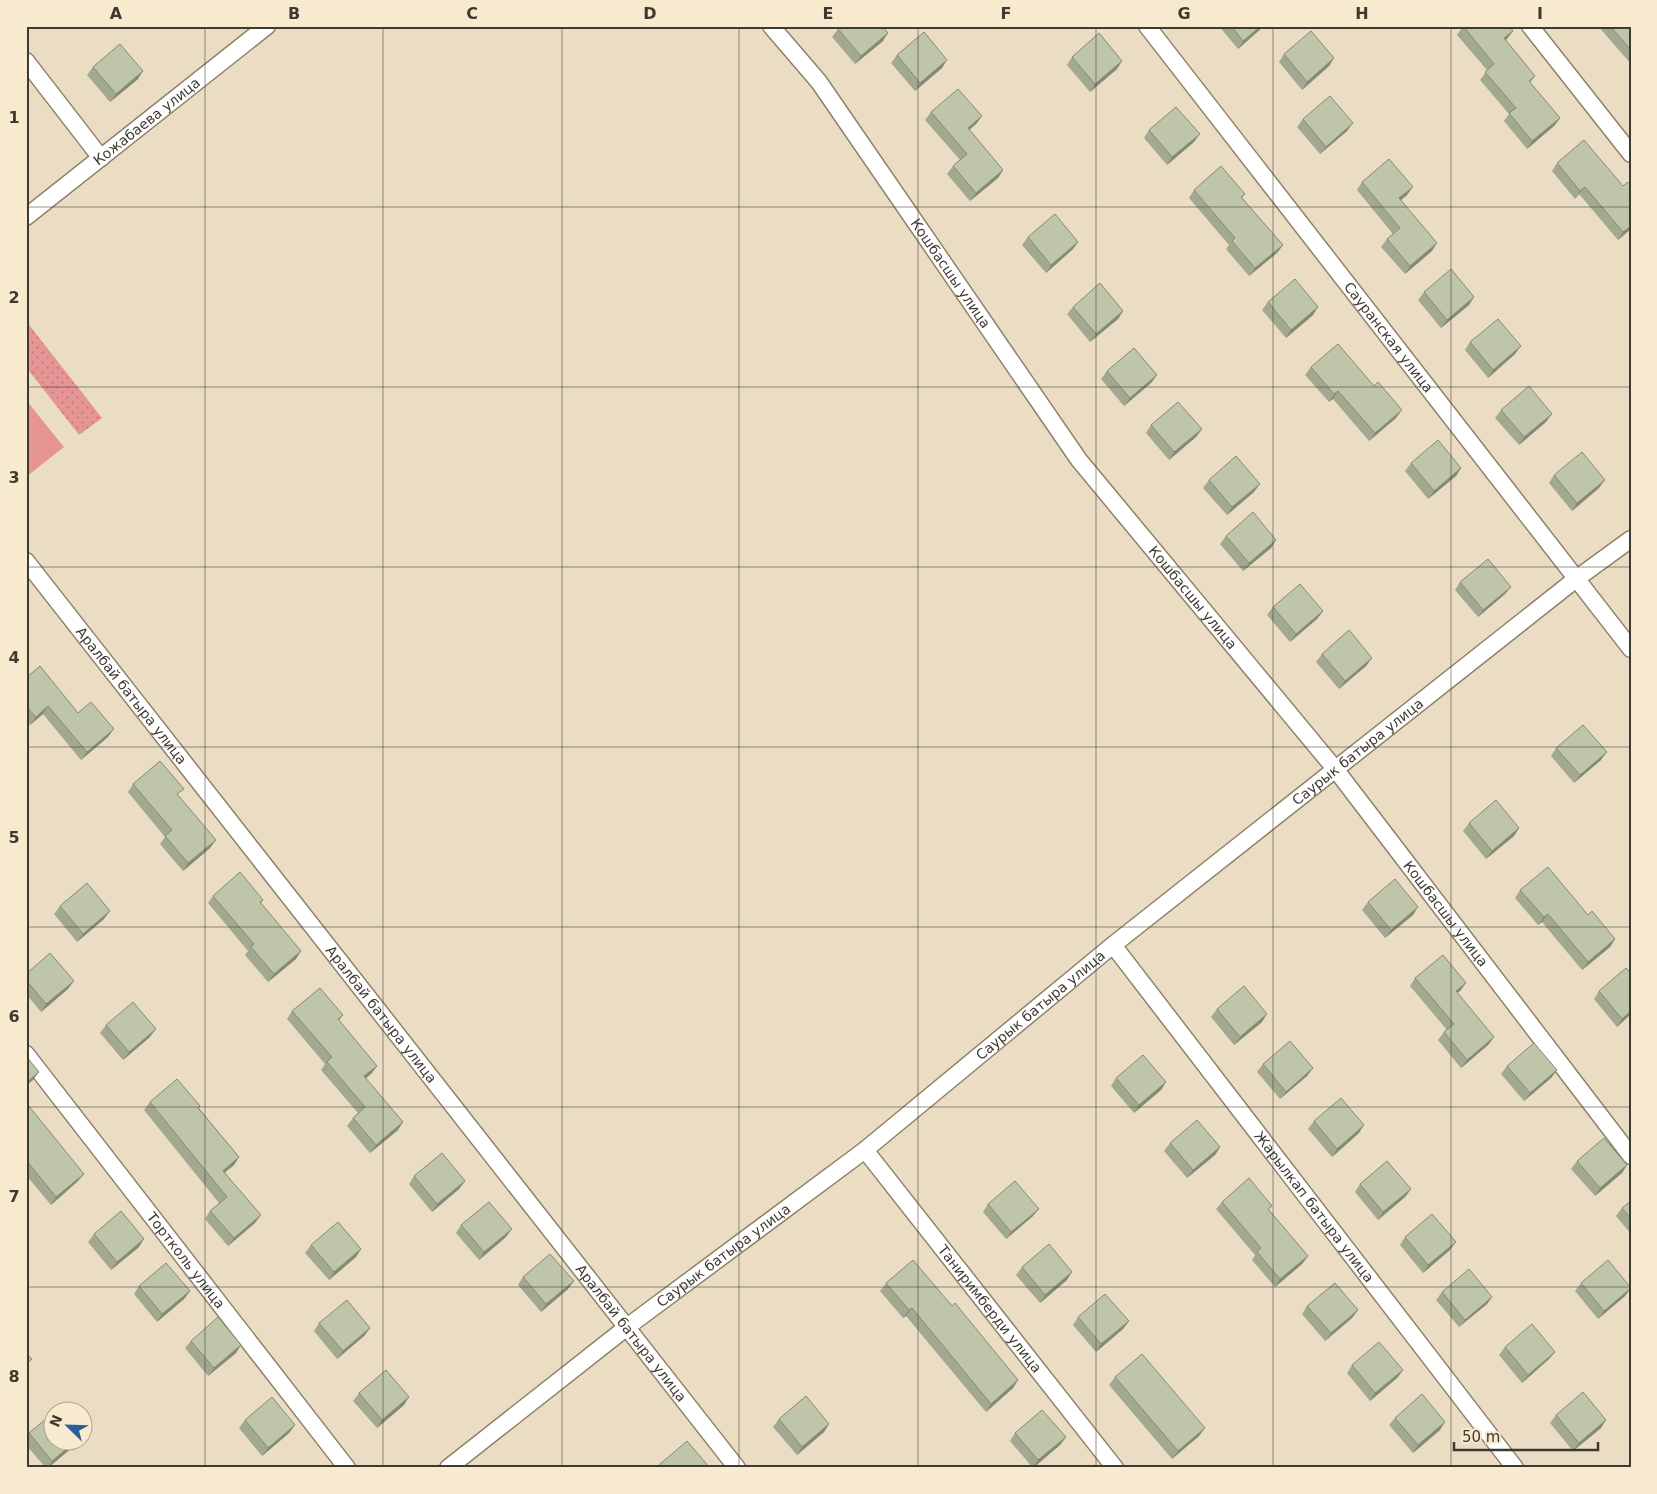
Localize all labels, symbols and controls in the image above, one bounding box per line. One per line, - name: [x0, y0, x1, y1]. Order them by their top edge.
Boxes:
- text: A: [110, 4, 123, 23]
- text: B: [288, 4, 300, 23]
- text: C: [466, 4, 478, 23]
- text: D: [643, 4, 657, 23]
- text: E: [823, 4, 833, 23]
- text: F: [1001, 4, 1011, 23]
- text: G: [1177, 4, 1191, 23]
- text: H: [1355, 4, 1369, 23]
- text: I: [1537, 4, 1543, 23]
- street label: Кожабаева улица: [90, 74, 203, 168]
- text: 1: [8, 108, 20, 127]
- street label: Кошбасшы улица: [907, 216, 994, 331]
- street label: Сауранская улица: [1341, 279, 1437, 396]
- text: 2: [8, 288, 20, 307]
- text: 3: [8, 468, 20, 487]
- street label: Кошбасшы улица: [1146, 543, 1240, 652]
- street label: Аралбай батыра улица: [73, 624, 190, 767]
- text: 4: [8, 648, 20, 667]
- street label: Саурык батыра улица: [1289, 695, 1426, 808]
- text: 5: [8, 828, 20, 847]
- street label: Кошбасшы улица: [1400, 857, 1491, 970]
- street label: Аралбай батыра улица: [323, 943, 440, 1086]
- street label: Саурык батыра улица: [973, 947, 1108, 1063]
- text: 6: [8, 1007, 20, 1026]
- street label: Жарылкап батыра улица: [1251, 1128, 1377, 1285]
- text: 7: [8, 1187, 20, 1206]
- street label: Саурык батыра улица: [653, 1200, 793, 1310]
- street label: Тортколь улица: [143, 1208, 228, 1312]
- street label: Таниримберди улица: [934, 1241, 1045, 1376]
- street label: Аралбай батыра улица: [573, 1261, 690, 1405]
- text: 8: [8, 1367, 20, 1386]
- north arrow: [42, 1402, 92, 1452]
- text: N: [46, 1412, 66, 1429]
- scale bar: [1454, 1419, 1598, 1451]
- text: 50 m: [1462, 1428, 1500, 1446]

